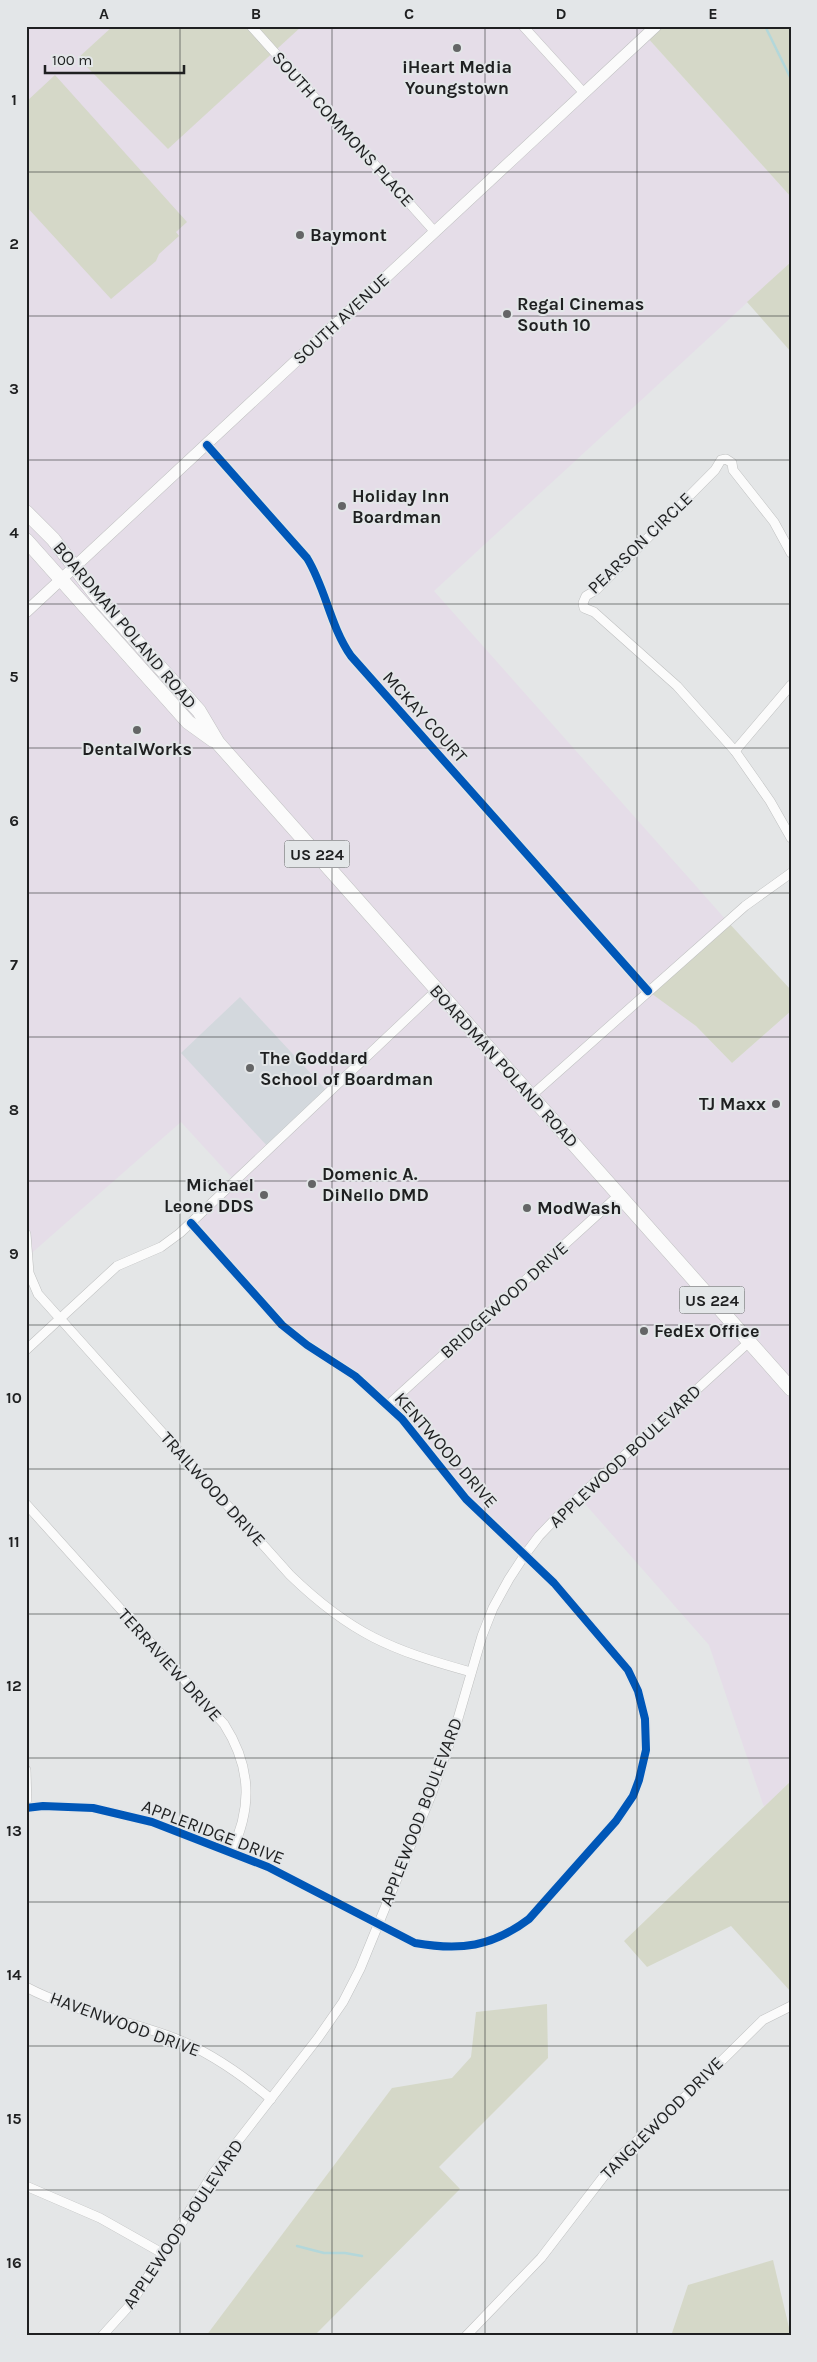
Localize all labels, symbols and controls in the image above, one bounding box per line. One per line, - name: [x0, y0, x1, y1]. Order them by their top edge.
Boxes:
- text: A: [99, 4, 109, 23]
- text: B: [251, 4, 261, 23]
- text: C: [404, 4, 414, 23]
- text: D: [556, 4, 567, 23]
- text: E: [708, 4, 718, 23]
- scale bar: [45, 42, 184, 74]
- marker: iHeart Media Youngstown: [451, 42, 463, 54]
- street label: SOUTH COMMONS PLACE: [267, 47, 419, 211]
- text: 100 m: [52, 51, 92, 69]
- place label: iHeart Media Youngstown: [402, 56, 512, 99]
- text: 1: [11, 90, 17, 109]
- place label: Baymont: [310, 224, 387, 246]
- marker: Baymont: [294, 229, 306, 241]
- text: 2: [9, 234, 19, 253]
- street label: SOUTH AVENUE: [288, 269, 394, 369]
- place label: Regal Cinemas South 10: [517, 293, 644, 336]
- marker: Regal Cinemas South 10: [501, 308, 513, 320]
- text: 3: [9, 379, 19, 398]
- place label: Holiday Inn Boardman: [352, 485, 449, 528]
- street label: PEARSON CIRCLE: [583, 487, 697, 599]
- marker: Holiday Inn Boardman: [336, 500, 348, 512]
- text: 4: [9, 523, 19, 542]
- street label: BOARDMAN POLAND ROAD: [48, 537, 202, 713]
- text: 5: [9, 667, 19, 686]
- street label: MCKAY COURT: [378, 667, 472, 767]
- marker: DentalWorks: [131, 724, 143, 736]
- place label: DentalWorks: [82, 738, 192, 760]
- text: 6: [9, 811, 19, 830]
- road number: US 224: [284, 841, 350, 868]
- text: 7: [10, 955, 18, 974]
- street label: BOARDMAN POLAND ROAD: [425, 980, 583, 1152]
- place label: The Goddard School of Boardman: [260, 1047, 433, 1090]
- marker: The Goddard School of Boardman: [244, 1062, 256, 1074]
- place label: TJ Maxx: [699, 1093, 766, 1115]
- marker: TJ Maxx: [770, 1098, 782, 1110]
- text: 8: [9, 1100, 19, 1119]
- place label: Domenic A. DiNello DMD: [322, 1163, 429, 1206]
- place label: Michael Leone DDS: [164, 1174, 254, 1217]
- marker: Domenic A. DiNello DMD: [306, 1178, 318, 1190]
- marker: Michael Leone DDS: [258, 1189, 270, 1201]
- place label: ModWash: [537, 1197, 622, 1219]
- marker: ModWash: [521, 1202, 533, 1214]
- street label: BRIDGEWOOD DRIVE: [436, 1237, 572, 1363]
- text: 9: [9, 1244, 19, 1263]
- road number: US 224: [680, 1286, 744, 1314]
- place label: FedEx Office: [654, 1320, 759, 1342]
- marker: FedEx Office: [638, 1325, 650, 1337]
- street label: APPLEWOOD BOULEVARD: [544, 1380, 706, 1532]
- text: 10: [6, 1388, 22, 1407]
- street label: KENTWOOD DRIVE: [390, 1388, 502, 1512]
- street label: TRAILWOOD DRIVE: [156, 1427, 270, 1551]
- text: 11: [8, 1532, 20, 1551]
- street label: TERRAVIEW DRIVE: [113, 1604, 227, 1726]
- text: 12: [6, 1676, 22, 1695]
- street label: APPLEWOOD BOULEVARD: [375, 1715, 467, 1909]
- street label: APPLERIDGE DRIVE: [139, 1795, 287, 1869]
- text: 13: [6, 1821, 22, 1840]
- text: 14: [6, 1965, 22, 1984]
- street label: HAVENWOOD DRIVE: [47, 1987, 203, 2061]
- street label: TANGLEWOOD DRIVE: [596, 2052, 728, 2184]
- text: 15: [6, 2109, 22, 2128]
- street label: APPLEWOOD BOULEVARD: [118, 2135, 248, 2313]
- text: 16: [6, 2253, 22, 2272]

